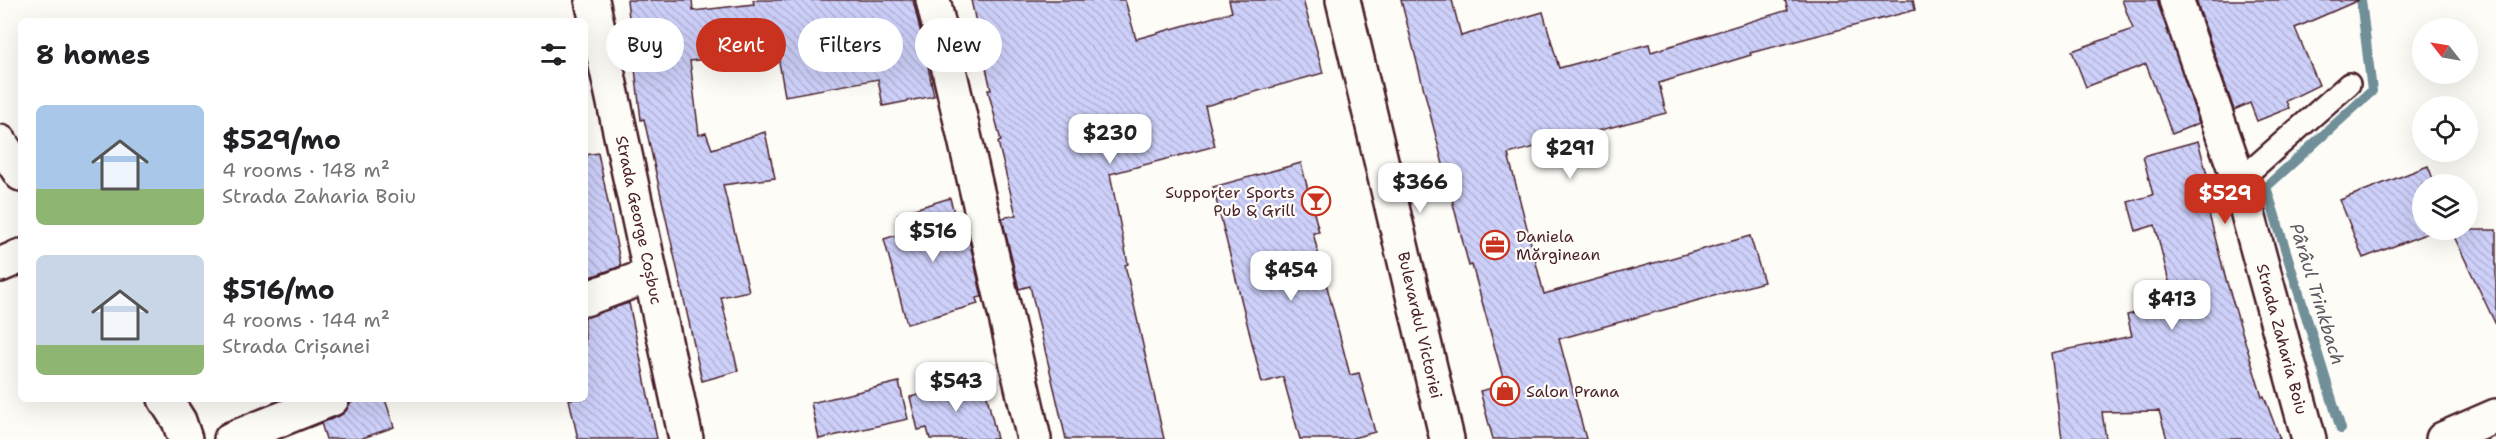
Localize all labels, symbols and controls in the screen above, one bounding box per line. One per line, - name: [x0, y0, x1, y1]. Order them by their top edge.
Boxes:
- chip: Buy: [606, 18, 684, 72]
- chip: Rent: [696, 18, 786, 72]
- chip: Filters: [798, 18, 903, 72]
- chip: New: [915, 18, 1002, 72]
- north arrow: [2412, 18, 2478, 84]
- map controls: [2412, 18, 2478, 240]
- text: 8 homes: [36, 37, 150, 72]
- icon: filters: [537, 38, 570, 71]
- button: locate: [2412, 96, 2478, 162]
- pin: $230: [1074, 114, 1146, 165]
- text: $230: [1083, 120, 1137, 146]
- text: $529/mo: [222, 122, 341, 157]
- icon: home: [84, 129, 156, 201]
- pin: $291: [1534, 129, 1606, 180]
- street label: Strada George Coșbuc: [610, 134, 667, 307]
- text: $291: [1545, 135, 1595, 161]
- text: 4 rooms · 148 m²: [222, 157, 390, 183]
- pin: $366: [1384, 163, 1456, 214]
- text: $366: [1392, 169, 1448, 195]
- pin: $529: [2189, 174, 2261, 225]
- button: layers: [2412, 174, 2478, 240]
- text: $529: [2199, 180, 2251, 206]
- place label: Supporter Sports Pub & Grill: [1165, 182, 1295, 221]
- text: Strada Zaharia Boiu: [222, 183, 416, 209]
- bar icon: Supporter Sports Pub & Grill: [1300, 185, 1332, 217]
- pin: $516: [897, 212, 969, 263]
- text: $516: [909, 218, 957, 244]
- water label: Pârâul Trinkbach: [2284, 220, 2350, 368]
- place label: Daniela Mărginean: [1516, 226, 1600, 265]
- office icon: Daniela Mărginean: [1479, 229, 1511, 261]
- street label: Bulevardul Victoriei: [1393, 250, 1447, 400]
- pin: $454: [1255, 251, 1327, 302]
- text: $454: [1264, 257, 1318, 283]
- street label: Strada Zaharia Boiu: [2252, 261, 2312, 417]
- text: $516/mo: [222, 272, 335, 307]
- icon: home: [84, 279, 156, 351]
- pin: $413: [2136, 280, 2208, 331]
- text: $413: [2147, 286, 2197, 312]
- text: 4 rooms · 144 m²: [222, 307, 390, 333]
- text: Strada Crișanei: [222, 333, 370, 359]
- pin: $543: [920, 362, 992, 413]
- text: $543: [929, 368, 983, 394]
- shop icon: Salon Prana: [1489, 375, 1521, 407]
- place label: Salon Prana: [1526, 381, 1619, 402]

